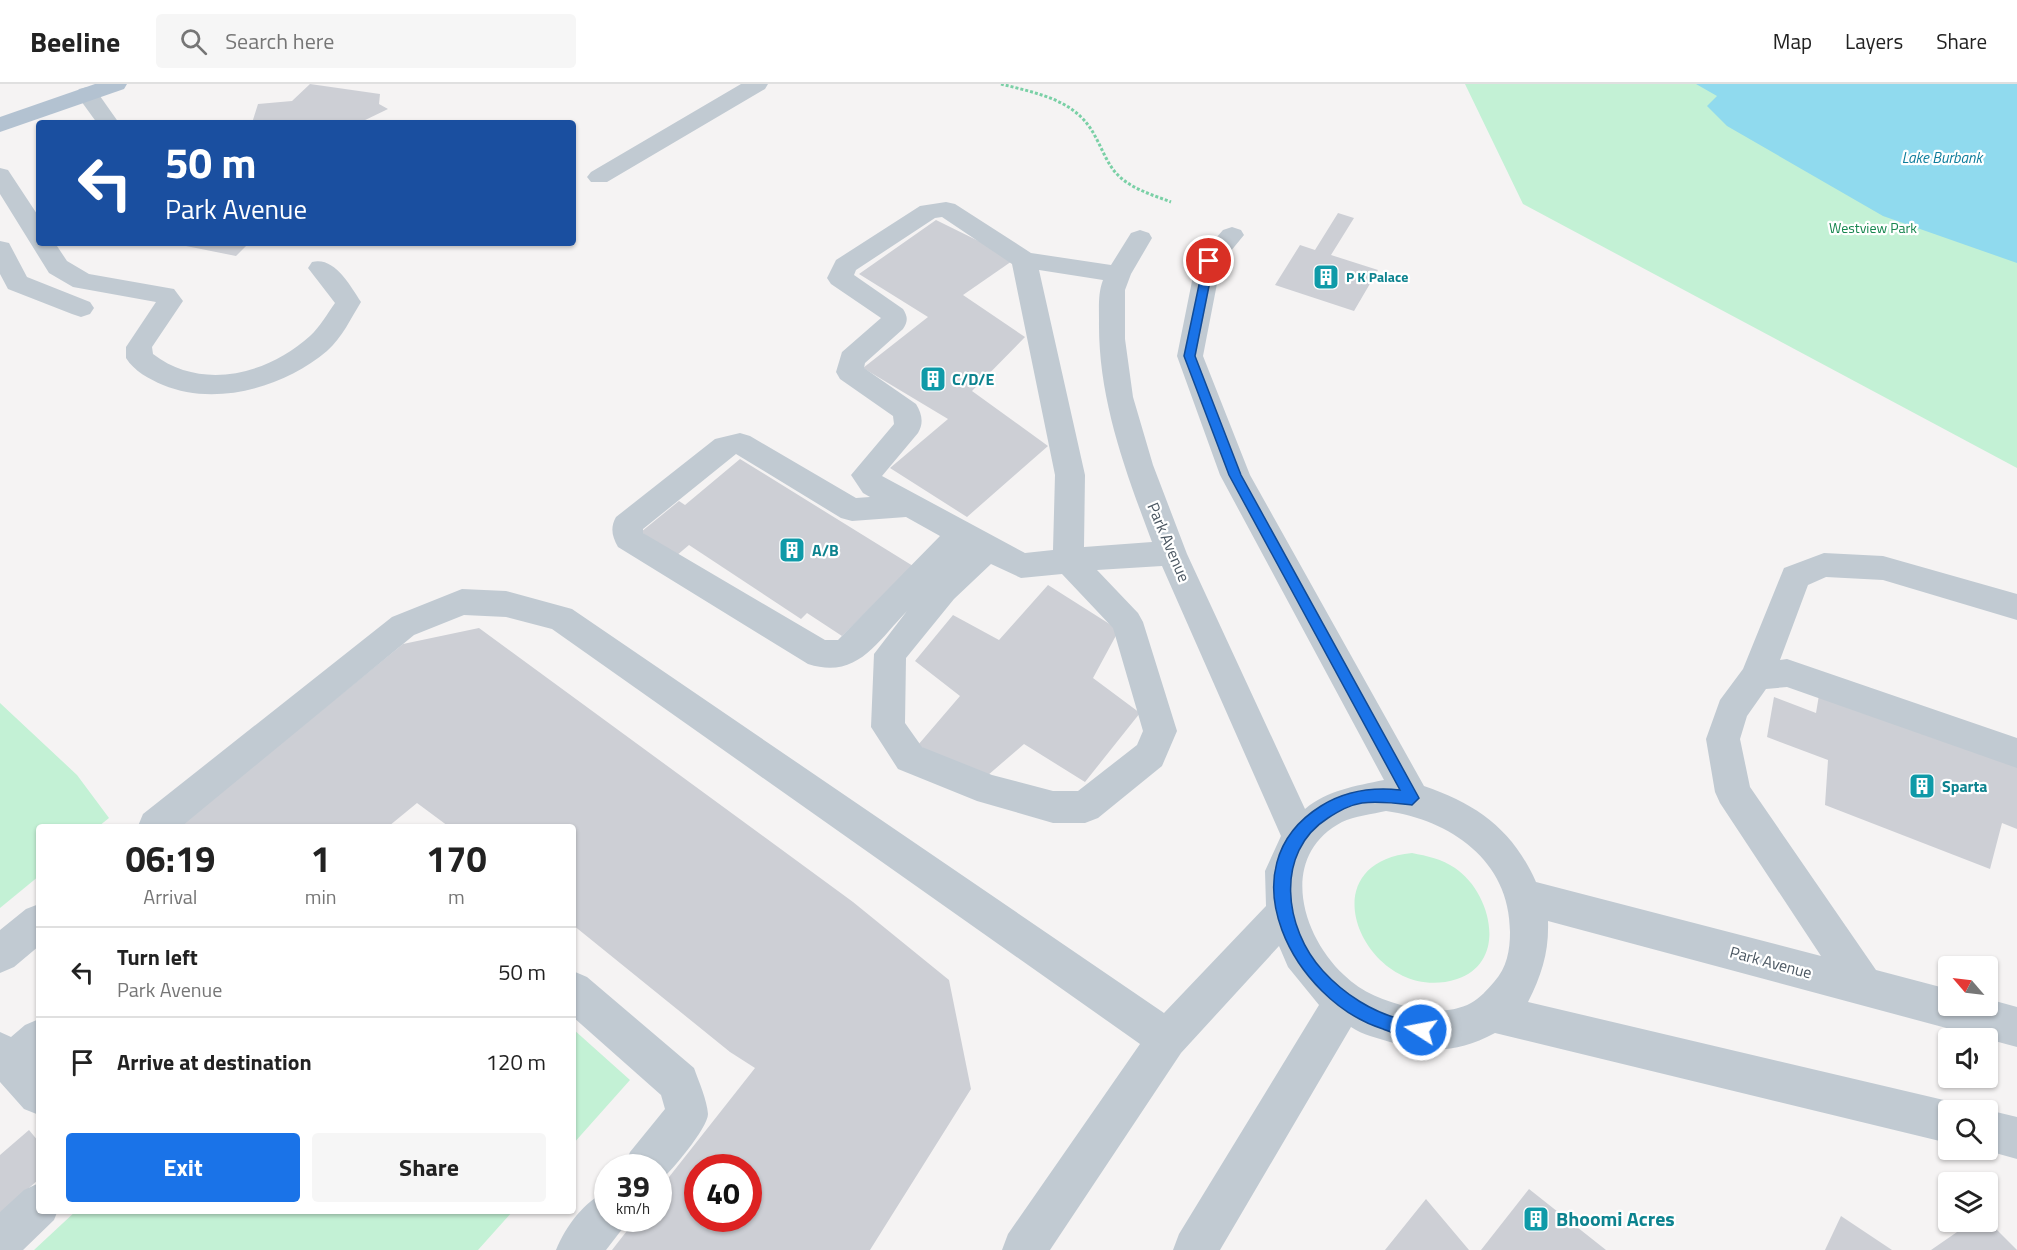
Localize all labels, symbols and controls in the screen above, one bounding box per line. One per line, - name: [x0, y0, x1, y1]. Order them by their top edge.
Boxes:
- search box: [156, 14, 576, 68]
- text: Beeline: [30, 20, 120, 63]
- text: Search here: [225, 24, 334, 58]
- icon: search: [177, 25, 210, 58]
- text: Map: [1773, 25, 1812, 57]
- text: Layers: [1845, 25, 1903, 57]
- text: Share: [1936, 25, 1987, 57]
- text: 50 m: [165, 130, 257, 194]
- icon: left: [66, 144, 144, 222]
- water label: Lake Burbank: [1902, 146, 1985, 169]
- text: Park Avenue: [165, 188, 307, 229]
- park label: Westview Park: [1829, 217, 1917, 238]
- pin: [1183, 235, 1234, 286]
- icon: arrive: [1192, 244, 1225, 277]
- building icon: P K Palace: [1311, 262, 1341, 292]
- place label: P K Palace: [1346, 266, 1408, 287]
- building icon: C/D/E: [918, 364, 948, 394]
- place label: C/D/E: [952, 367, 995, 391]
- street label: Park Avenue: [1142, 499, 1196, 585]
- building icon: A/B: [777, 535, 807, 565]
- place label: A/B: [812, 538, 839, 562]
- building icon: Sparta: [1907, 771, 1937, 801]
- place label: Sparta: [1942, 774, 1988, 798]
- text: 06:19: [125, 831, 215, 886]
- text: 1: [311, 831, 331, 886]
- text: 170: [426, 831, 487, 886]
- text: Arrival: [143, 881, 198, 912]
- text: min: [305, 881, 337, 912]
- text: m: [448, 881, 465, 912]
- text: Turn left: [117, 940, 198, 974]
- street label: Park Avenue: [1727, 940, 1815, 984]
- text: 50 m: [498, 955, 546, 989]
- icon: left: [66, 956, 99, 989]
- north arrow: [1938, 956, 1998, 1016]
- map controls: [1938, 956, 1998, 1232]
- text: Park Avenue: [117, 974, 222, 1005]
- position arrow: [1389, 998, 1453, 1062]
- button: sound: [1938, 1028, 1998, 1088]
- text: Arrive at destination: [117, 1045, 312, 1079]
- text: 120 m: [486, 1045, 546, 1079]
- icon: arrive: [66, 1046, 99, 1079]
- button: search: [1938, 1100, 1998, 1160]
- button: Exit: [66, 1133, 300, 1202]
- button: Share: [312, 1133, 546, 1202]
- speed limit sign: 40: [684, 1154, 762, 1232]
- text: 39: [616, 1163, 650, 1209]
- button: layers: [1938, 1172, 1998, 1232]
- text: km/h: [616, 1197, 650, 1220]
- place label: Bhoomi Acres: [1556, 1203, 1675, 1234]
- building icon: Bhoomi Acres: [1521, 1204, 1551, 1234]

